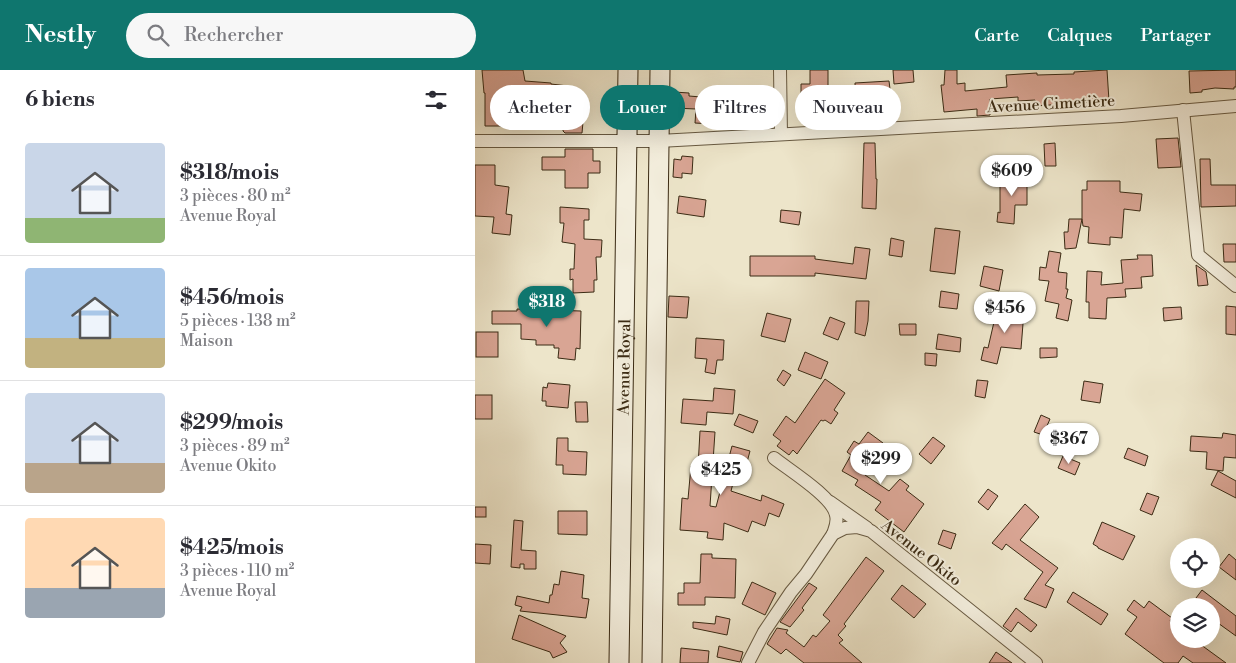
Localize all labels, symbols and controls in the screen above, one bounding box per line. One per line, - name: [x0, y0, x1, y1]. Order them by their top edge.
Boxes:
- search box: [126, 13, 476, 58]
- text: Nestly: [25, 20, 96, 50]
- icon: search: [144, 21, 172, 49]
- text: Rechercher: [184, 23, 284, 47]
- text: Carte: [974, 24, 1019, 47]
- text: Calques: [1047, 24, 1112, 47]
- text: Partager: [1140, 24, 1211, 47]
- chip: Acheter: [490, 85, 590, 130]
- chip: Louer: [600, 85, 685, 130]
- chip: Filtres: [695, 85, 785, 130]
- chip: Nouveau: [795, 85, 901, 130]
- icon: filters: [422, 86, 450, 114]
- text: 6 biens: [25, 87, 95, 113]
- street label: Avenue Cimetière: [985, 91, 1116, 117]
- pin: $609: [982, 154, 1042, 197]
- text: $318/mois: [180, 160, 279, 186]
- text: $609: [991, 161, 1033, 181]
- icon: home: [65, 163, 125, 223]
- text: 3 pièces · 80 m²: [180, 186, 290, 206]
- text: Avenue Royal: [180, 206, 276, 226]
- text: $456/mois: [180, 285, 284, 311]
- pin: $318: [517, 286, 577, 328]
- icon: home: [65, 288, 125, 348]
- text: $318: [529, 292, 565, 312]
- pin: $456: [975, 292, 1035, 334]
- text: $456: [985, 298, 1025, 318]
- text: 5 pièces · 138 m²: [180, 311, 296, 331]
- street label: Avenue Royal: [614, 319, 635, 416]
- text: Maison: [180, 331, 233, 351]
- text: $299/mois: [180, 410, 283, 436]
- icon: home: [65, 413, 125, 473]
- pin: $367: [1039, 422, 1099, 465]
- text: $367: [1050, 429, 1088, 449]
- text: 3 pièces · 89 m²: [180, 436, 290, 456]
- pin: $299: [851, 442, 911, 485]
- text: $299: [861, 449, 901, 469]
- pin: $425: [691, 454, 751, 496]
- text: Avenue Okito: [180, 456, 276, 476]
- text: $425: [701, 460, 741, 480]
- street label: Avenue Okito: [876, 515, 966, 590]
- text: $425/mois: [180, 535, 284, 561]
- icon: home: [65, 538, 125, 598]
- map controls: [1170, 538, 1220, 648]
- button: locate: [1170, 538, 1220, 588]
- text: 3 pièces · 110 m²: [180, 561, 294, 581]
- text: Avenue Royal: [180, 581, 276, 601]
- button: layers: [1170, 598, 1220, 648]

